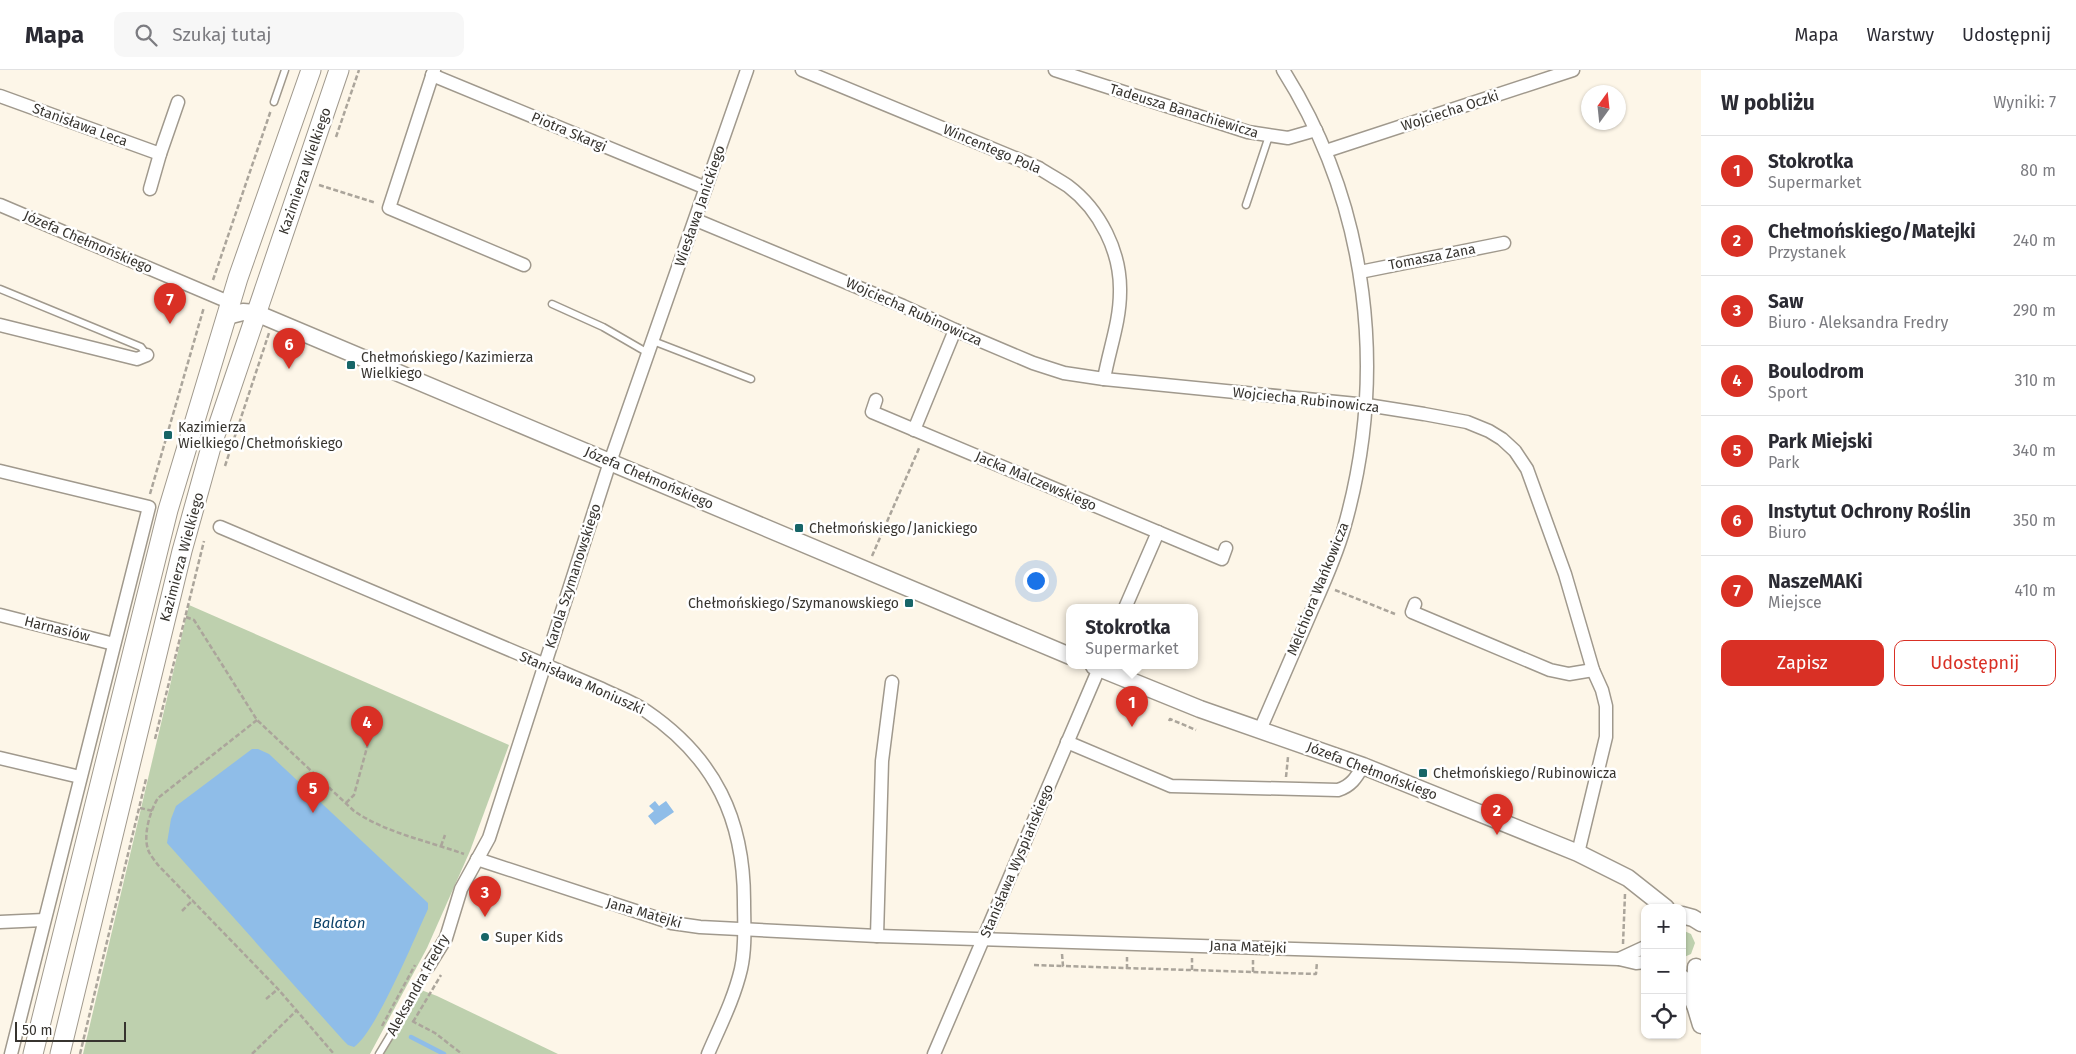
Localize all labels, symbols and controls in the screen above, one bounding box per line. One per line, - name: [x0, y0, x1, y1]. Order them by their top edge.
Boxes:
- search box: [114, 12, 464, 57]
- text: Mapa: [25, 21, 84, 49]
- icon: search: [132, 21, 160, 49]
- text: Szukaj tutaj: [172, 23, 272, 46]
- text: Mapa: [1794, 24, 1839, 46]
- text: Warstwy: [1867, 24, 1934, 46]
- text: Udostępnij: [1962, 24, 2051, 46]
- street label: Tadeusza Banachiewicza: [1108, 80, 1260, 142]
- north arrow: [1581, 85, 1626, 130]
- street label: Wojciecha Oczki: [1399, 87, 1501, 135]
- text: W pobliżu: [1721, 90, 1815, 116]
- text: Wyniki: 7: [1993, 93, 2056, 112]
- street label: Stanisława Leca: [30, 100, 130, 150]
- street label: Kazimierza Wielkiego: [275, 105, 335, 237]
- street label: Piotra Skargi: [529, 109, 609, 155]
- street label: Wincentego Pola: [940, 121, 1044, 177]
- street label: Wiesława Janickiego: [671, 143, 729, 269]
- text: Stokrotka: [1768, 150, 1854, 173]
- text: 1: [1733, 161, 1741, 180]
- text: 80 m: [2020, 161, 2056, 180]
- text: Supermarket: [1768, 173, 1862, 192]
- street label: Józefa Chełmońskiego: [21, 207, 155, 277]
- text: Chełmońskiego/Matejki: [1768, 220, 1976, 243]
- text: 2: [1733, 231, 1741, 250]
- text: 240 m: [2013, 231, 2056, 250]
- street label: Tomasza Zana: [1387, 240, 1477, 274]
- text: Przystanek: [1768, 243, 1846, 262]
- street label: Wojciecha Rubinowicza: [843, 274, 985, 350]
- pin: 7: [154, 283, 186, 324]
- text: Saw: [1768, 290, 1803, 313]
- text: 3: [1733, 301, 1741, 320]
- text: 290 m: [2013, 301, 2056, 320]
- text: Biuro · Aleksandra Fredry: [1768, 313, 1948, 332]
- pin: 6: [273, 328, 305, 369]
- place label: Chełmońskiego/Kazimierza Wielkiego: [361, 349, 533, 382]
- marker: Chełmońskiego/Kazimierza Wielkiego: [345, 359, 357, 371]
- text: Boulodrom: [1768, 360, 1864, 383]
- text: 4: [1732, 371, 1742, 390]
- text: 310 m: [2015, 371, 2056, 390]
- text: Sport: [1768, 383, 1808, 402]
- street label: Wojciecha Rubinowicza: [1232, 384, 1380, 416]
- place label: Kazimierza Wielkiego/Chełmońskiego: [178, 419, 343, 452]
- marker: Kazimierza Wielkiego/Chełmońskiego: [162, 429, 174, 441]
- text: Park Miejski: [1768, 430, 1873, 453]
- text: 5: [1733, 441, 1741, 460]
- text: 340 m: [2013, 441, 2056, 460]
- street label: Józefa Chełmońskiego: [582, 443, 716, 513]
- street label: Jacka Malczewskiego: [973, 448, 1099, 514]
- text: Park: [1768, 453, 1800, 472]
- street label: Kazimierza Wielkiego: [157, 490, 207, 624]
- text: Instytut Ochrony Roślin: [1768, 500, 1971, 523]
- street label: Karola Szymanowskiego: [542, 501, 604, 651]
- text: 6: [1732, 511, 1742, 530]
- text: 350 m: [2013, 511, 2056, 530]
- place label: Chełmońskiego/Janickiego: [809, 520, 978, 537]
- street label: Melchiora Wańkowicza: [1283, 520, 1353, 658]
- marker: Chełmońskiego/Janickiego: [793, 522, 805, 534]
- text: Biuro: [1768, 523, 1807, 542]
- your location: [1023, 568, 1049, 594]
- text: NaszeMAKi: [1768, 570, 1863, 593]
- text: 7: [1733, 581, 1741, 600]
- text: 410 m: [2015, 581, 2056, 600]
- text: Miejsce: [1768, 593, 1822, 612]
- place label: Chełmońskiego/Szymanowskiego: [688, 595, 899, 612]
- marker: Chełmońskiego/Szymanowskiego: [903, 597, 915, 609]
- popup: [1066, 604, 1198, 669]
- street label: Harnasiów: [22, 613, 92, 645]
- text: Stokrotka: [1085, 616, 1171, 639]
- text: Supermarket: [1085, 639, 1179, 658]
- button: Zapisz: [1721, 640, 1884, 686]
- button: Udostępnij: [1894, 640, 2056, 686]
- street label: Stanisława Moniuszki: [517, 648, 647, 718]
- pin: 1: [1116, 686, 1148, 727]
- pin: 4: [351, 706, 383, 747]
- street label: Józefa Chełmońskiego: [1304, 738, 1440, 804]
- place label: Chełmońskiego/Rubinowicza: [1433, 765, 1617, 782]
- marker: Chełmońskiego/Rubinowicza: [1417, 767, 1429, 779]
- pin: 5: [297, 772, 329, 813]
- street label: Stanisława Wyspiańskiego: [977, 782, 1057, 940]
- pin: 2: [1481, 794, 1513, 835]
- pin: 3: [469, 876, 501, 917]
- street label: Jana Matejki: [604, 894, 684, 932]
- map controls: [1641, 904, 1686, 1039]
- button: +: [1641, 904, 1686, 949]
- water label: Balaton: [313, 914, 365, 932]
- place label: Super Kids: [495, 929, 563, 946]
- street label: Aleksandra Fredry: [383, 931, 453, 1039]
- marker: Super Kids: [479, 931, 491, 943]
- street label: Jana Matejki: [1209, 937, 1287, 957]
- button: −: [1641, 949, 1686, 994]
- button: locate: [1641, 994, 1686, 1039]
- scale bar: [15, 1019, 126, 1042]
- text: 50 m: [22, 1022, 53, 1039]

